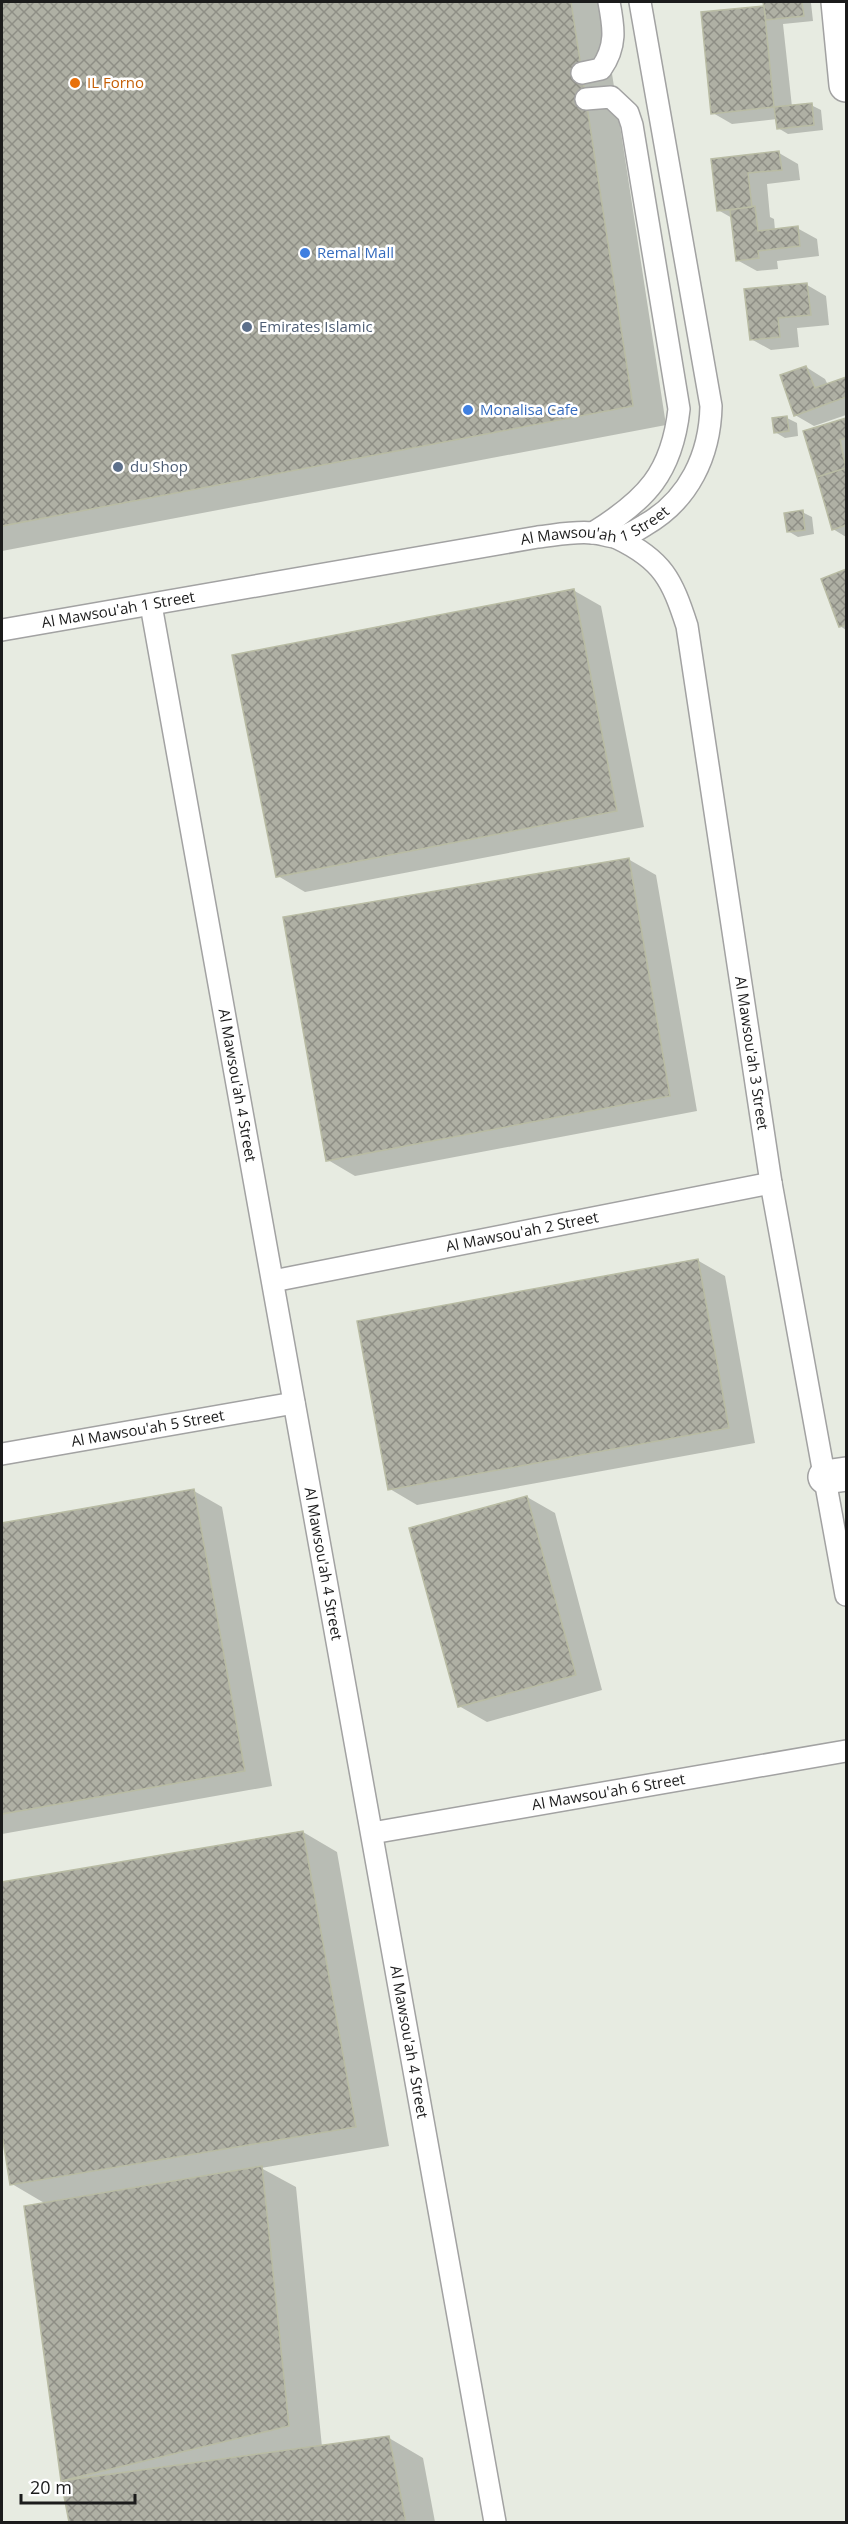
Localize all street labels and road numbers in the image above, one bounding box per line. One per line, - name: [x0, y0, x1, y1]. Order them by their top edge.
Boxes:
- street label: Al Mawsou'ah 1 Street: [519, 501, 673, 549]
- street label: Al Mawsou'ah 1 Street: [40, 586, 196, 632]
- street label: Al Mawsou'ah 3 Street: [731, 975, 774, 1131]
- street label: Al Mawsou'ah 4 Street: [215, 1007, 262, 1163]
- street label: Al Mawsou'ah 2 Street: [444, 1206, 600, 1256]
- street label: Al Mawsou'ah 5 Street: [69, 1404, 226, 1451]
- street label: Al Mawsou'ah 4 Street: [300, 1485, 348, 1642]
- street label: Al Mawsou'ah 6 Street: [530, 1768, 687, 1814]
- street label: Al Mawsou'ah 4 Street: [386, 1964, 433, 2120]

